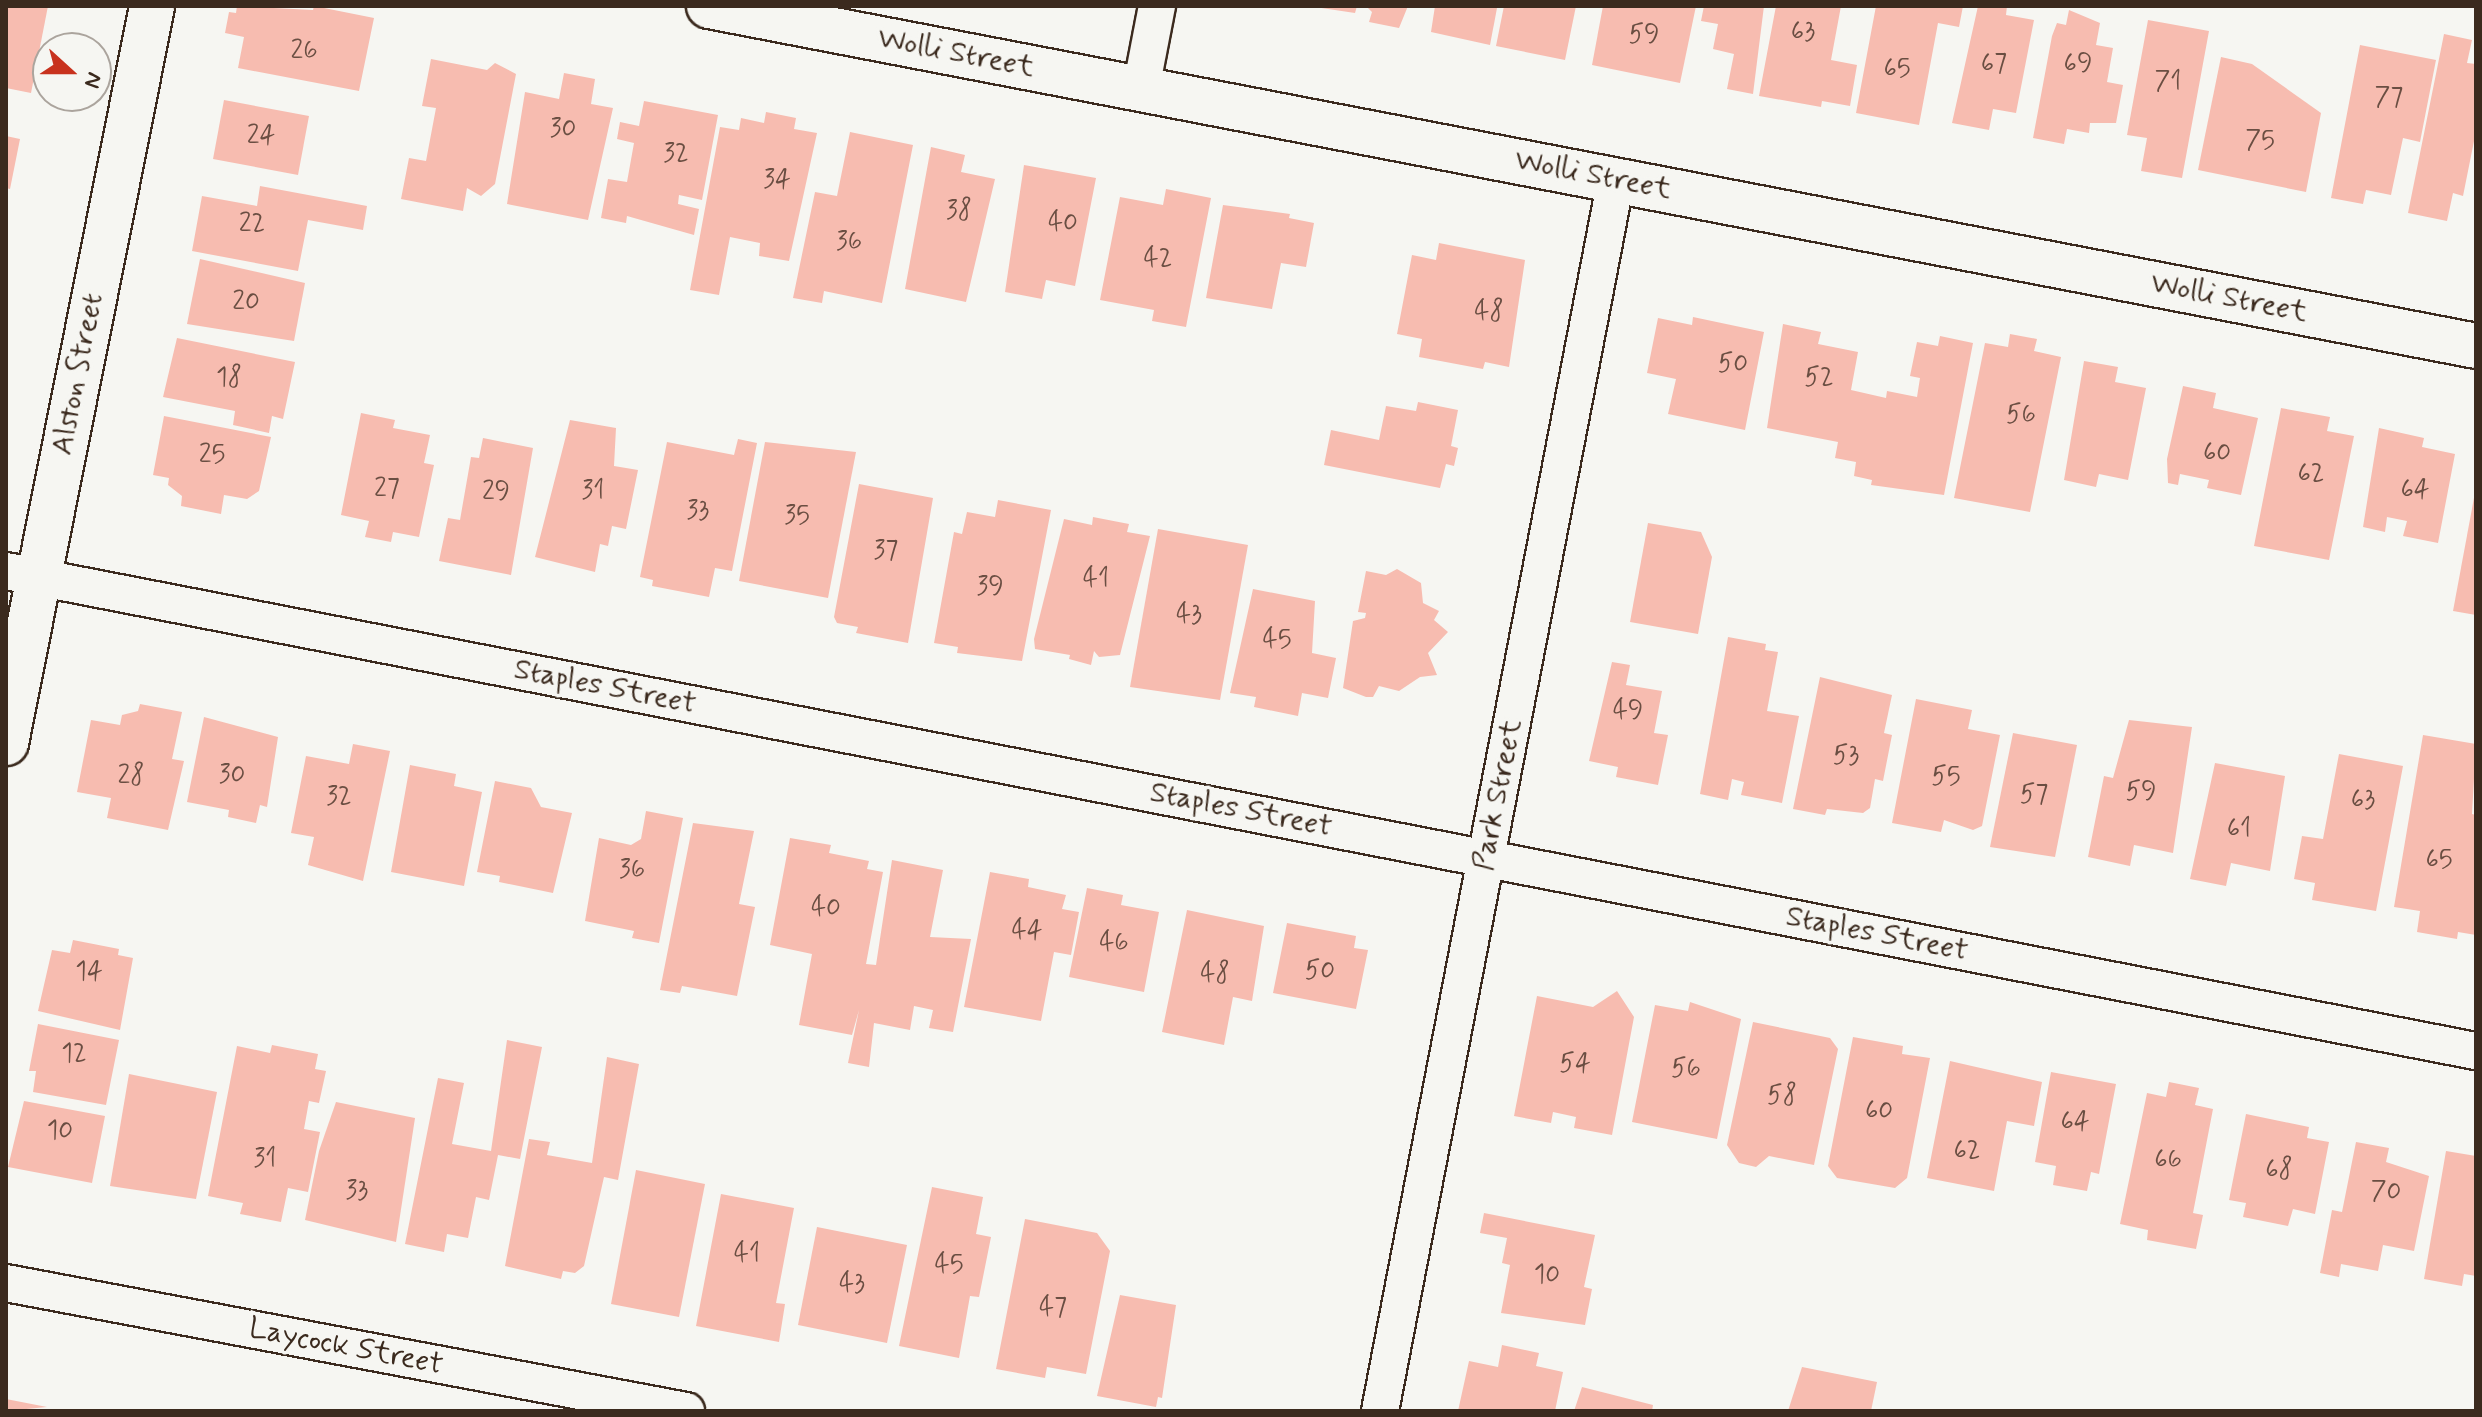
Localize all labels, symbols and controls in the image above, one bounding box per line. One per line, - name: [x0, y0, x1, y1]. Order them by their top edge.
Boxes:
- house number: 63: [1791, 17, 1815, 49]
- street label: Wolli Street: [875, 20, 1037, 86]
- house number: 59: [1628, 20, 1660, 52]
- north arrow: [32, 32, 112, 112]
- house number: 26: [290, 36, 318, 68]
- house number: 67: [1981, 49, 2007, 81]
- house number: 69: [2064, 49, 2092, 81]
- house number: 65: [1883, 54, 1911, 86]
- house number: 71: [2155, 67, 2181, 99]
- text: N: [77, 68, 108, 92]
- house number: 77: [2375, 83, 2403, 115]
- house number: 30: [550, 114, 576, 146]
- house number: 24: [247, 121, 275, 153]
- house number: 75: [2245, 126, 2275, 158]
- house number: 32: [663, 139, 689, 171]
- street label: Wolli Street: [1512, 142, 1674, 208]
- house number: 34: [763, 165, 791, 197]
- house number: 38: [946, 196, 972, 228]
- house number: 40: [1048, 208, 1078, 240]
- house number: 22: [239, 209, 265, 241]
- house number: 36: [836, 227, 862, 259]
- house number: 42: [1144, 244, 1172, 276]
- street label: Wolli Street: [2148, 265, 2310, 331]
- house number: 20: [232, 287, 260, 319]
- street label: Alston Street: [44, 288, 112, 460]
- house number: 48: [1474, 297, 1504, 329]
- house number: 50: [1718, 349, 1748, 381]
- house number: 18: [216, 363, 242, 395]
- house number: 52: [1804, 363, 1834, 395]
- house number: 56: [2006, 400, 2036, 432]
- house number: 60: [2203, 438, 2231, 470]
- house number: 25: [199, 440, 225, 472]
- house number: 62: [2297, 459, 2325, 491]
- house number: 27: [374, 474, 400, 506]
- house number: 64: [2400, 475, 2430, 507]
- house number: 31: [582, 476, 604, 508]
- house number: 29: [482, 477, 510, 509]
- house number: 33: [687, 496, 709, 528]
- house number: 35: [784, 501, 810, 533]
- house number: 37: [874, 536, 898, 568]
- house number: 41: [1083, 564, 1109, 596]
- house number: 39: [976, 572, 1004, 604]
- house number: 43: [1176, 600, 1202, 632]
- house number: 45: [1263, 625, 1291, 657]
- street label: Staples Street: [512, 652, 698, 722]
- house number: 49: [1613, 696, 1643, 728]
- street label: Park Street: [1466, 716, 1530, 874]
- house number: 53: [1833, 741, 1859, 773]
- house number: 30: [219, 760, 245, 792]
- house number: 28: [118, 761, 144, 793]
- house number: 55: [1931, 762, 1961, 794]
- street label: Staples Street: [1148, 775, 1334, 845]
- house number: 59: [2125, 777, 2157, 809]
- house number: 57: [2020, 780, 2048, 812]
- house number: 32: [326, 782, 352, 814]
- house number: 63: [2351, 785, 2375, 817]
- house number: 61: [2227, 814, 2251, 846]
- house number: 65: [2425, 845, 2453, 877]
- house number: 36: [619, 855, 645, 887]
- house number: 40: [811, 893, 841, 925]
- street label: Staples Street: [1784, 899, 1970, 969]
- house number: 44: [1012, 916, 1042, 948]
- house number: 46: [1099, 928, 1129, 960]
- house number: 50: [1305, 956, 1335, 988]
- house number: 14: [75, 957, 103, 989]
- house number: 48: [1200, 959, 1230, 991]
- house number: 12: [61, 1039, 87, 1071]
- house number: 54: [1559, 1049, 1591, 1081]
- house number: 56: [1671, 1054, 1701, 1086]
- house number: 58: [1767, 1081, 1797, 1113]
- house number: 60: [1865, 1096, 1893, 1128]
- house number: 64: [2060, 1107, 2090, 1139]
- house number: 10: [47, 1116, 73, 1148]
- house number: 62: [1953, 1136, 1981, 1168]
- house number: 31: [254, 1144, 276, 1176]
- house number: 66: [2154, 1145, 2182, 1177]
- house number: 68: [2265, 1155, 2293, 1187]
- house number: 33: [346, 1176, 368, 1208]
- house number: 70: [2371, 1177, 2401, 1209]
- house number: 41: [734, 1239, 760, 1271]
- house number: 45: [935, 1250, 963, 1282]
- house number: 10: [1534, 1260, 1560, 1292]
- house number: 43: [839, 1269, 865, 1301]
- house number: 47: [1039, 1293, 1067, 1325]
- street label: Laycock Street: [247, 1311, 445, 1383]

